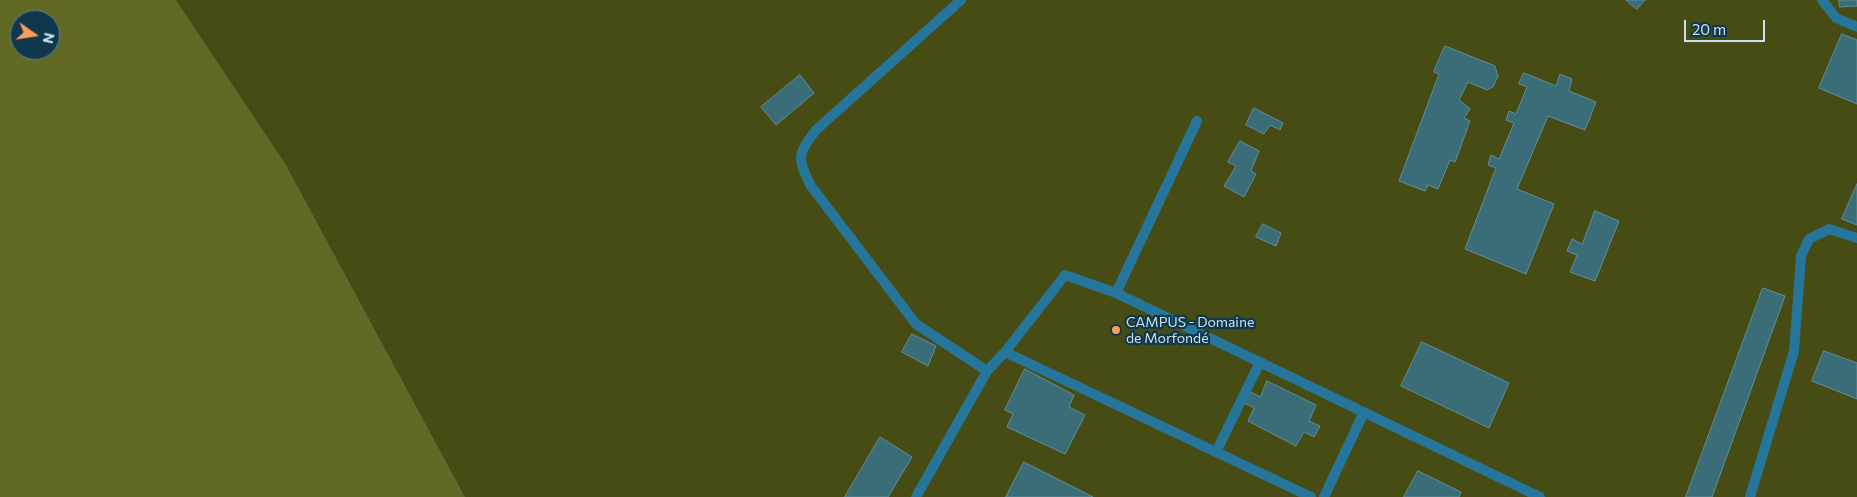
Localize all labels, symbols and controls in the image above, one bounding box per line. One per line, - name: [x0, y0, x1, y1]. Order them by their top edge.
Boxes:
- north arrow: [10, 10, 60, 60]
- scale bar: [1687, 10, 1768, 42]
- text: 20 m: [1692, 20, 1726, 38]
- text: N: [40, 31, 59, 45]
- place label: CAMPUS - Domaine de Morfondé: [1126, 314, 1254, 347]
- marker: CAMPUS - Domaine de Morfondé: [1110, 324, 1122, 336]

